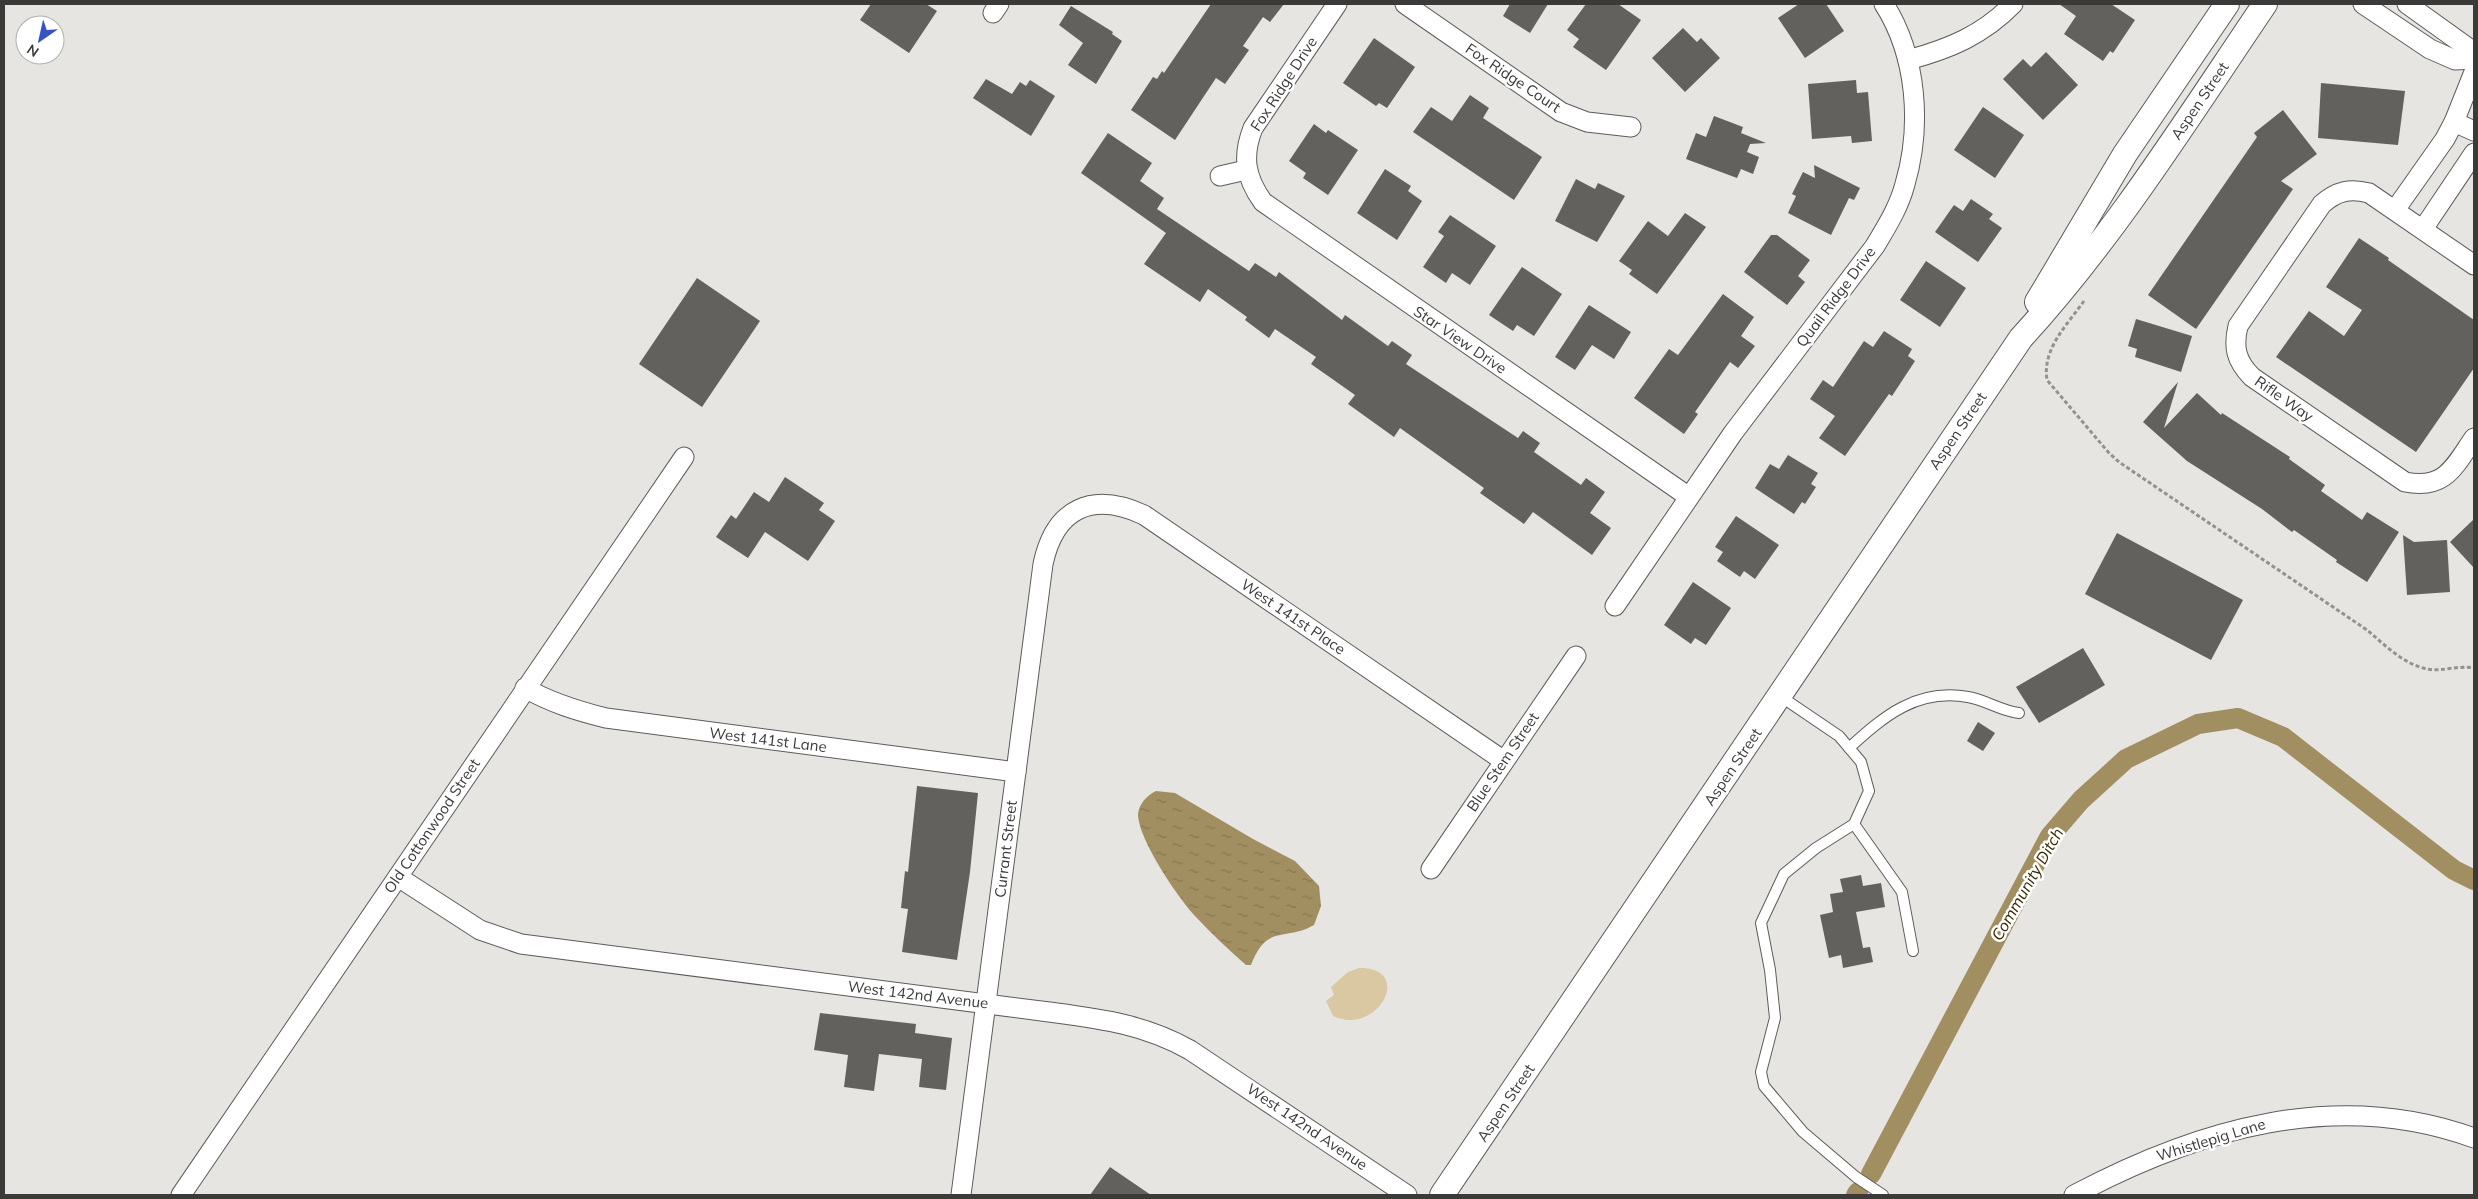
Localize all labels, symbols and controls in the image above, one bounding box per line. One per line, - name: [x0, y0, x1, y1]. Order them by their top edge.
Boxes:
- north arrow: [15, 15, 65, 65]
- street label: Fox Ridge Drive: [1246, 33, 1321, 135]
- street label: Fox Ridge Court: [1462, 39, 1564, 116]
- text: N: [23, 40, 42, 61]
- street label: Aspen Street: [2167, 58, 2233, 143]
- street label: Quail Ridge Drive: [1792, 243, 1879, 351]
- street label: Star View Drive: [1410, 301, 1510, 378]
- street label: Rifle Way: [2251, 371, 2317, 426]
- street label: Aspen Street: [1925, 388, 1991, 473]
- street label: West 141st Place: [1237, 575, 1349, 659]
- street label: Blue Stem Street: [1462, 708, 1543, 815]
- street label: West 141st Lane: [708, 723, 828, 756]
- street label: Aspen Street: [1700, 724, 1766, 809]
- street label: Old Cottonwood Street: [379, 755, 484, 897]
- street label: Currant Street: [990, 799, 1021, 899]
- water label: Community Ditch: [1987, 824, 2067, 944]
- street label: West 142nd Avenue: [847, 976, 989, 1013]
- street label: Aspen Street: [1473, 1060, 1539, 1145]
- street label: West 142nd Avenue: [1243, 1079, 1371, 1174]
- street label: Whistlepig Lane: [2154, 1114, 2268, 1165]

